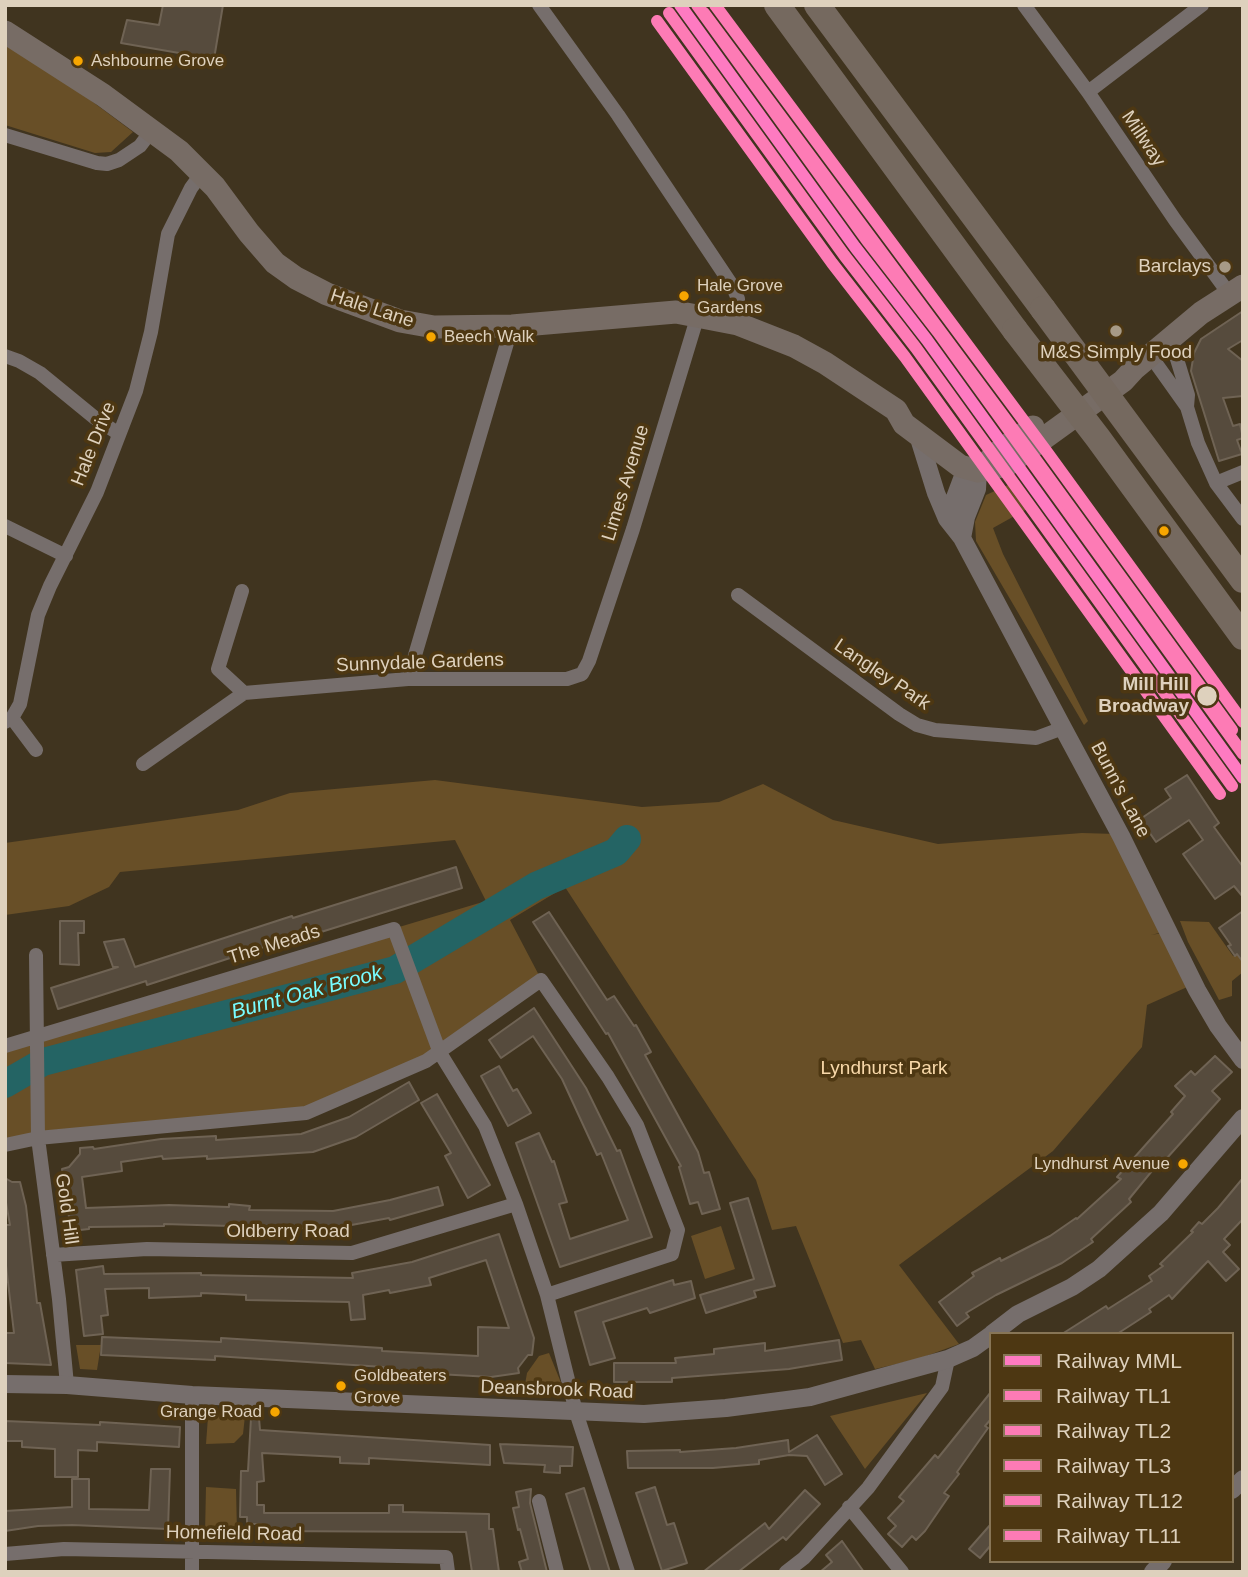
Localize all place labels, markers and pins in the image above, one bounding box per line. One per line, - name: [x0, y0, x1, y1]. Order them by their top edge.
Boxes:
- place label: Ashbourne Grove: [91, 51, 224, 71]
- marker: Ashbourne Grove: [71, 54, 85, 68]
- place label: Barclays: [1138, 256, 1211, 278]
- marker: Barclays: [1217, 259, 1233, 275]
- place label: Hale Grove Gardens: [697, 276, 783, 316]
- marker: Hale Grove Gardens: [677, 289, 691, 303]
- marker: M&S Simply Food: [1108, 323, 1124, 339]
- place label: Beech Walk: [444, 327, 534, 347]
- marker: Beech Walk: [424, 330, 438, 344]
- place label: M&S Simply Food: [1040, 342, 1192, 364]
- unlabelled marker: [1157, 524, 1171, 538]
- place label: Mill Hill Broadway: [1098, 674, 1189, 718]
- marker: Mill Hill Broadway: [1195, 684, 1219, 708]
- place label: Lyndhurst Avenue: [1034, 1154, 1170, 1174]
- marker: Lyndhurst Avenue: [1176, 1157, 1190, 1171]
- place label: Goldbeaters Grove: [354, 1366, 447, 1406]
- marker: Goldbeaters Grove: [334, 1379, 348, 1393]
- place label: Grange Road: [160, 1402, 262, 1422]
- marker: Grange Road: [268, 1405, 282, 1419]

